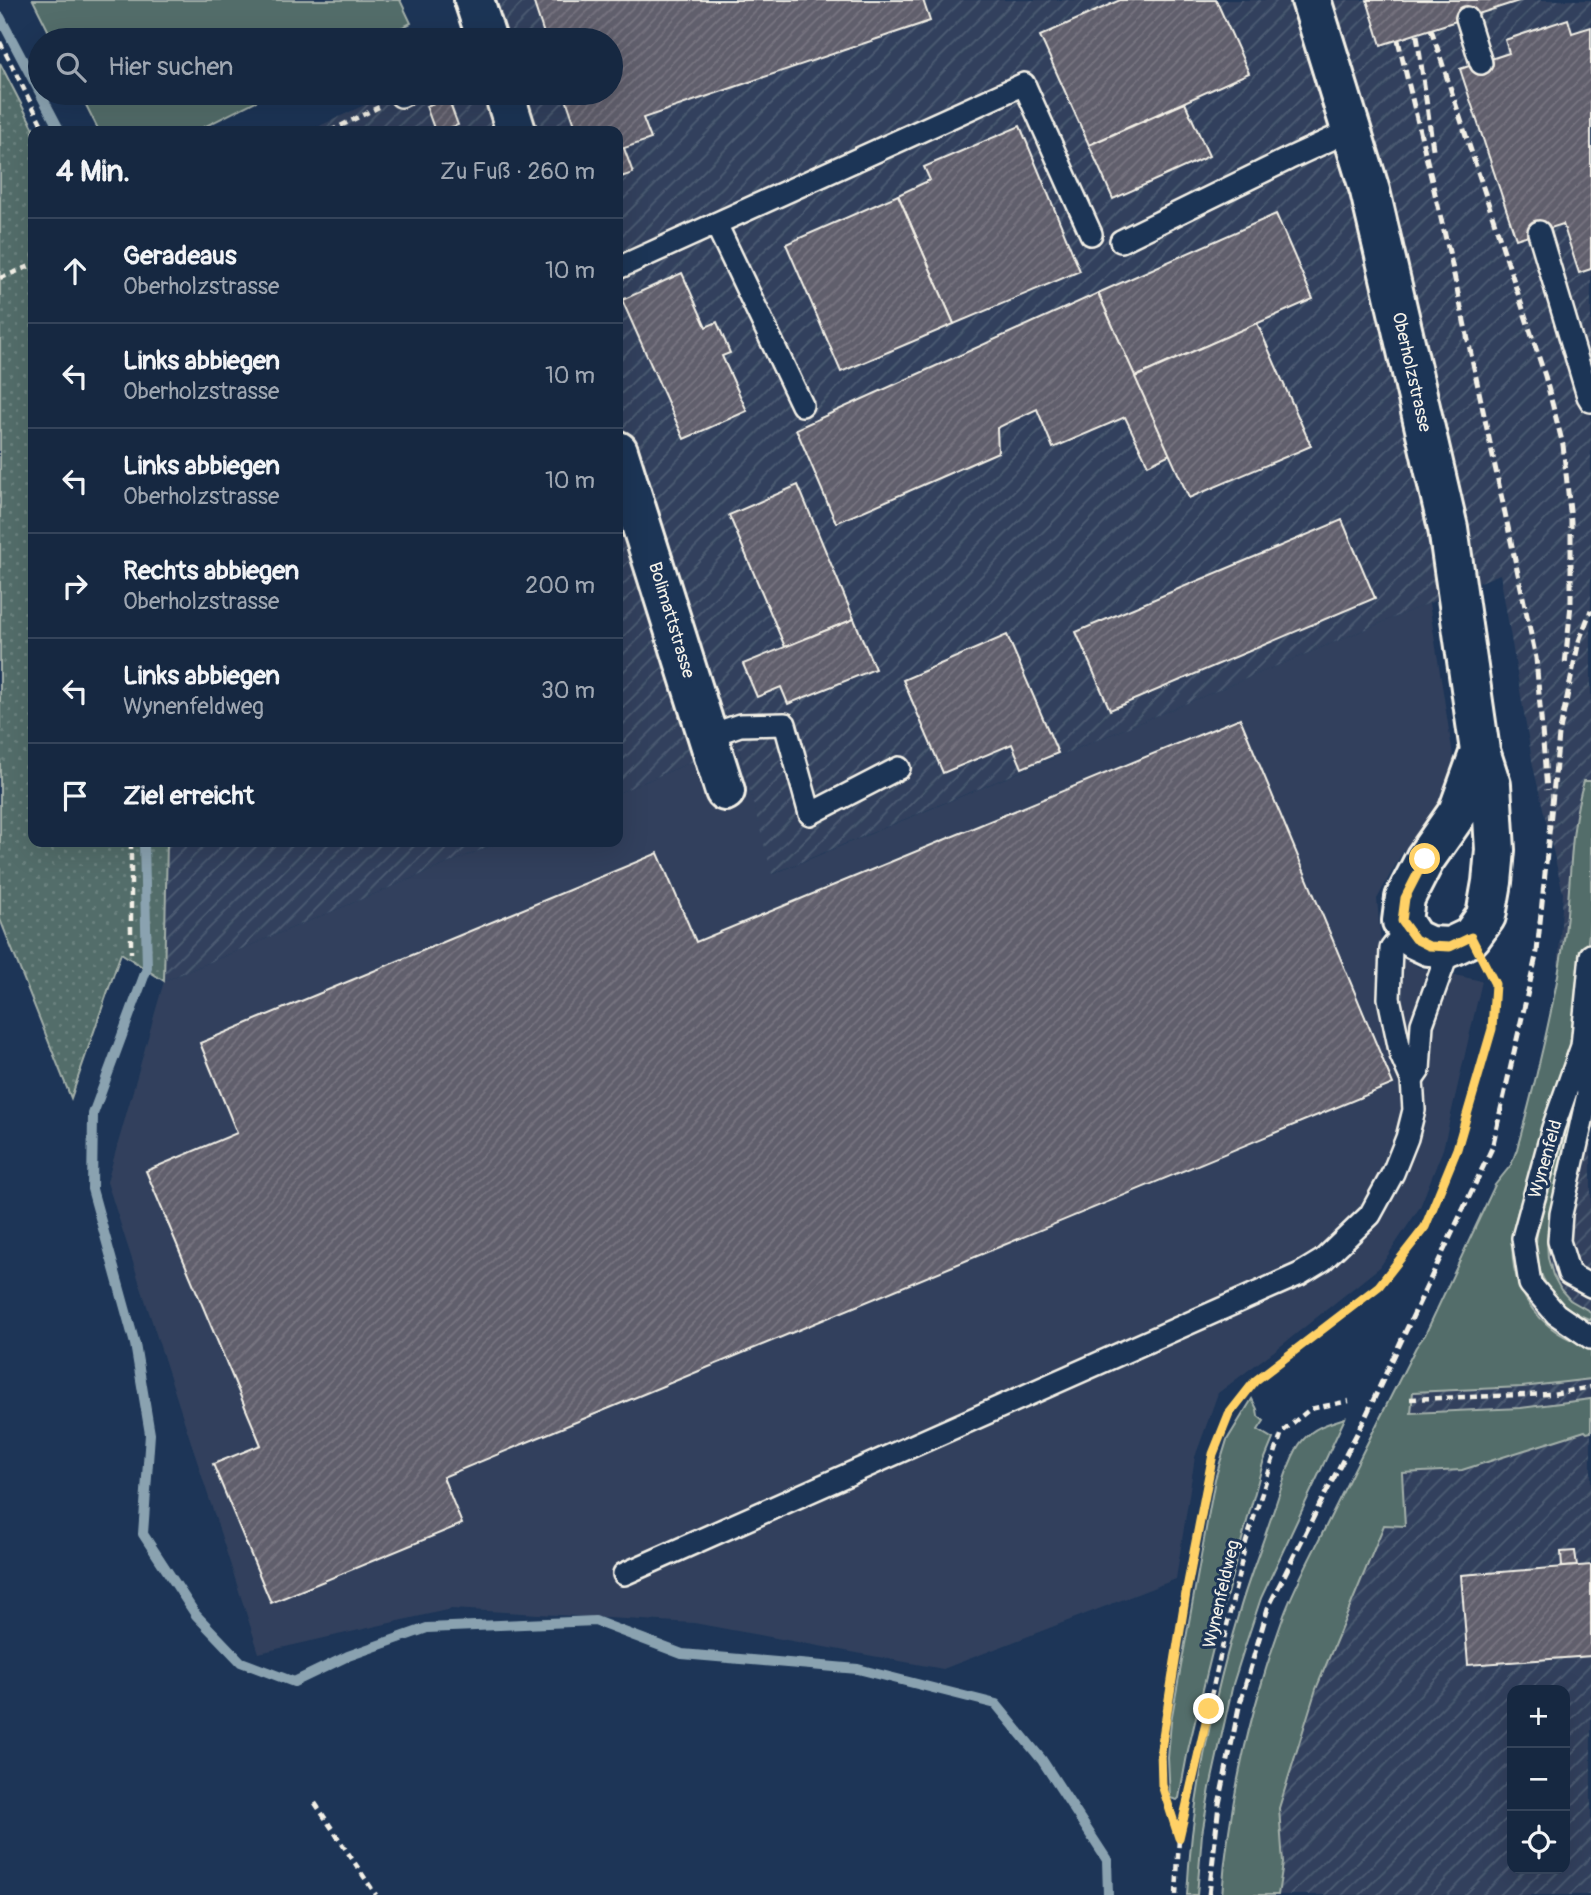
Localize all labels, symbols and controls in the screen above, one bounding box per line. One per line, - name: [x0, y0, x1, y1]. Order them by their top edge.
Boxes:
- search box: [28, 28, 623, 105]
- icon: search: [52, 48, 90, 86]
- text: Hier suchen: [108, 51, 233, 83]
- text: 4 Min.: [56, 153, 130, 190]
- text: Zu Fuß · 260 m: [440, 157, 595, 186]
- text: Geradeaus: [123, 240, 237, 272]
- icon: ahead: [56, 252, 94, 290]
- text: 10 m: [545, 256, 595, 285]
- text: Oberholzstrasse: [123, 272, 279, 301]
- street label: Oberholzstrasse: [1387, 310, 1437, 434]
- text: Links abbiegen: [123, 345, 280, 377]
- icon: left: [56, 357, 94, 395]
- text: 10 m: [545, 361, 595, 390]
- text: Oberholzstrasse: [123, 377, 279, 406]
- text: Links abbiegen: [123, 450, 280, 482]
- icon: left: [56, 462, 94, 500]
- text: 10 m: [545, 466, 595, 495]
- text: Oberholzstrasse: [123, 482, 279, 511]
- text: Rechts abbiegen: [123, 555, 299, 587]
- street label: Bolimattstrasse: [643, 559, 700, 681]
- icon: right: [56, 567, 94, 605]
- text: 200 m: [525, 571, 595, 600]
- text: Oberholzstrasse: [123, 587, 279, 616]
- text: Links abbiegen: [123, 660, 280, 692]
- icon: left: [56, 672, 94, 710]
- text: 30 m: [541, 676, 595, 705]
- text: Wynenfeldweg: [123, 692, 264, 721]
- icon: arrive: [56, 777, 94, 815]
- text: Ziel erreicht: [123, 780, 254, 812]
- route start: [1409, 843, 1440, 874]
- street label: Wynenfeld: [1523, 1117, 1568, 1201]
- street label: Wynenfeldweg: [1198, 1538, 1245, 1650]
- map controls: [1507, 1685, 1570, 1874]
- button: +: [1507, 1685, 1570, 1748]
- route end: [1193, 1693, 1224, 1724]
- button: −: [1507, 1748, 1570, 1811]
- button: locate: [1507, 1811, 1570, 1874]

